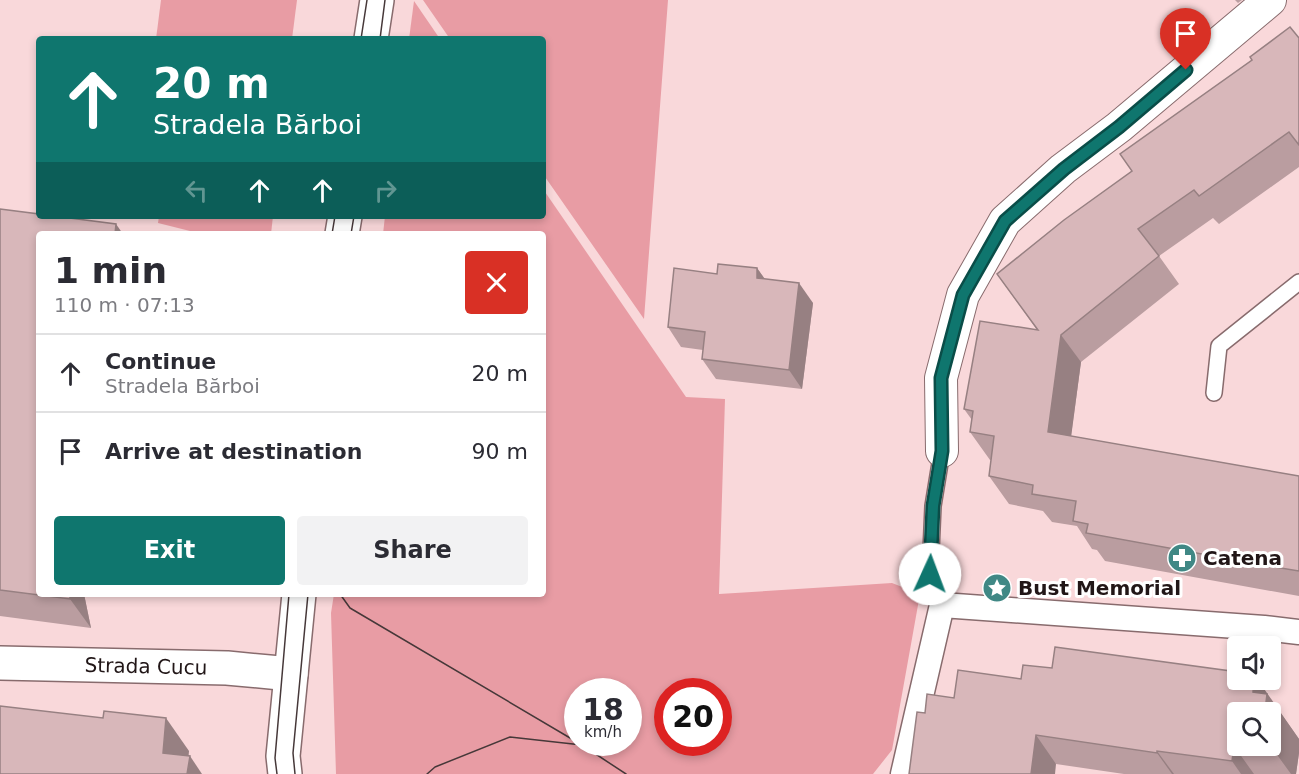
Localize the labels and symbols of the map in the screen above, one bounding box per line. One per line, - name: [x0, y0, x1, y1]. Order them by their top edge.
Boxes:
- pin: [1160, 8, 1211, 70]
- position arrow: [898, 542, 962, 606]
- pharmacy icon: Catena: [1166, 542, 1198, 574]
- place label: Catena: [1203, 546, 1282, 570]
- place icon: Bust Memorial: [981, 572, 1013, 604]
- place label: Bust Memorial: [1018, 576, 1181, 600]
- street label: Strada Cucu: [84, 653, 208, 680]
- speed limit sign: 20: [654, 678, 732, 756]

